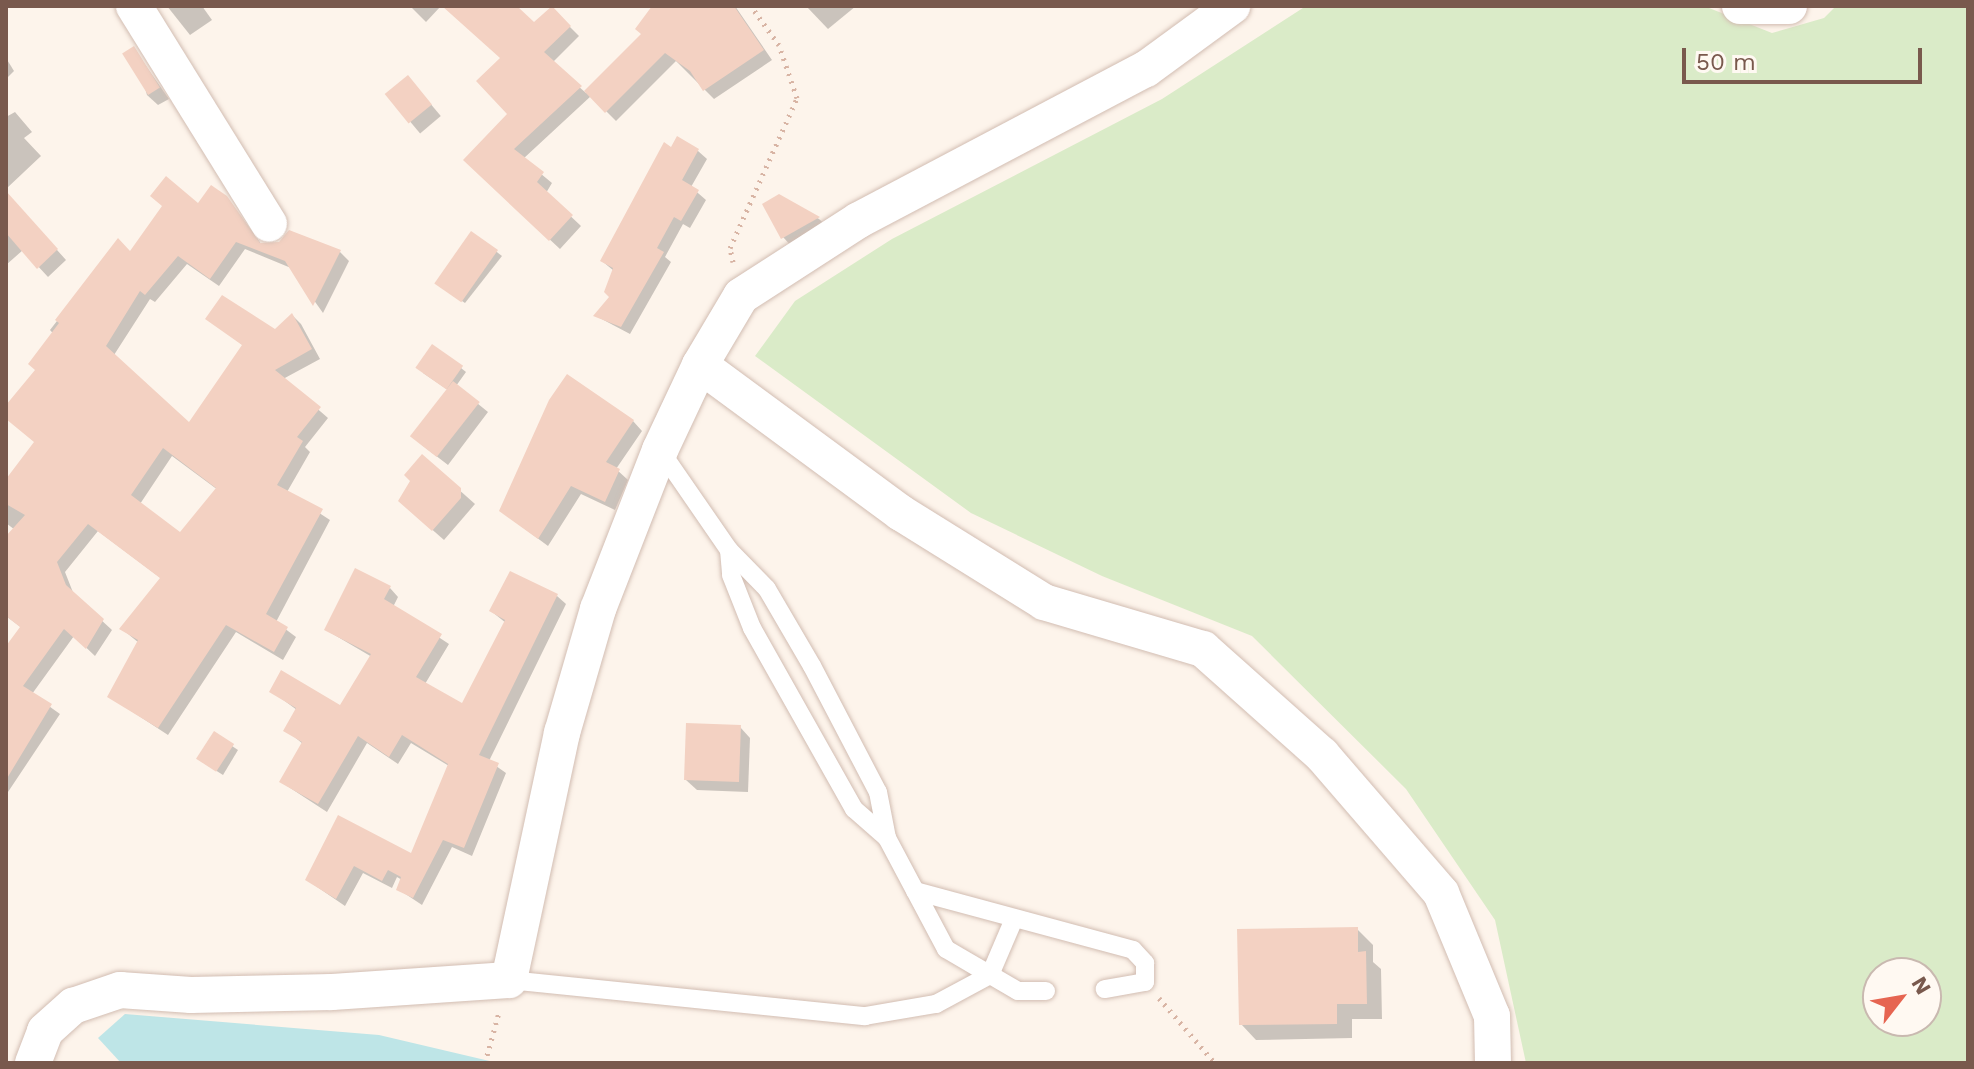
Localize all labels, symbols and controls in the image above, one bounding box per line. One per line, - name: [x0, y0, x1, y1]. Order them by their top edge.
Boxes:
- scale bar: [1686, 32, 1926, 82]
- text: 50 m: [1696, 48, 1756, 76]
- north arrow: [1862, 957, 1942, 1037]
- text: N: [1906, 972, 1936, 999]

